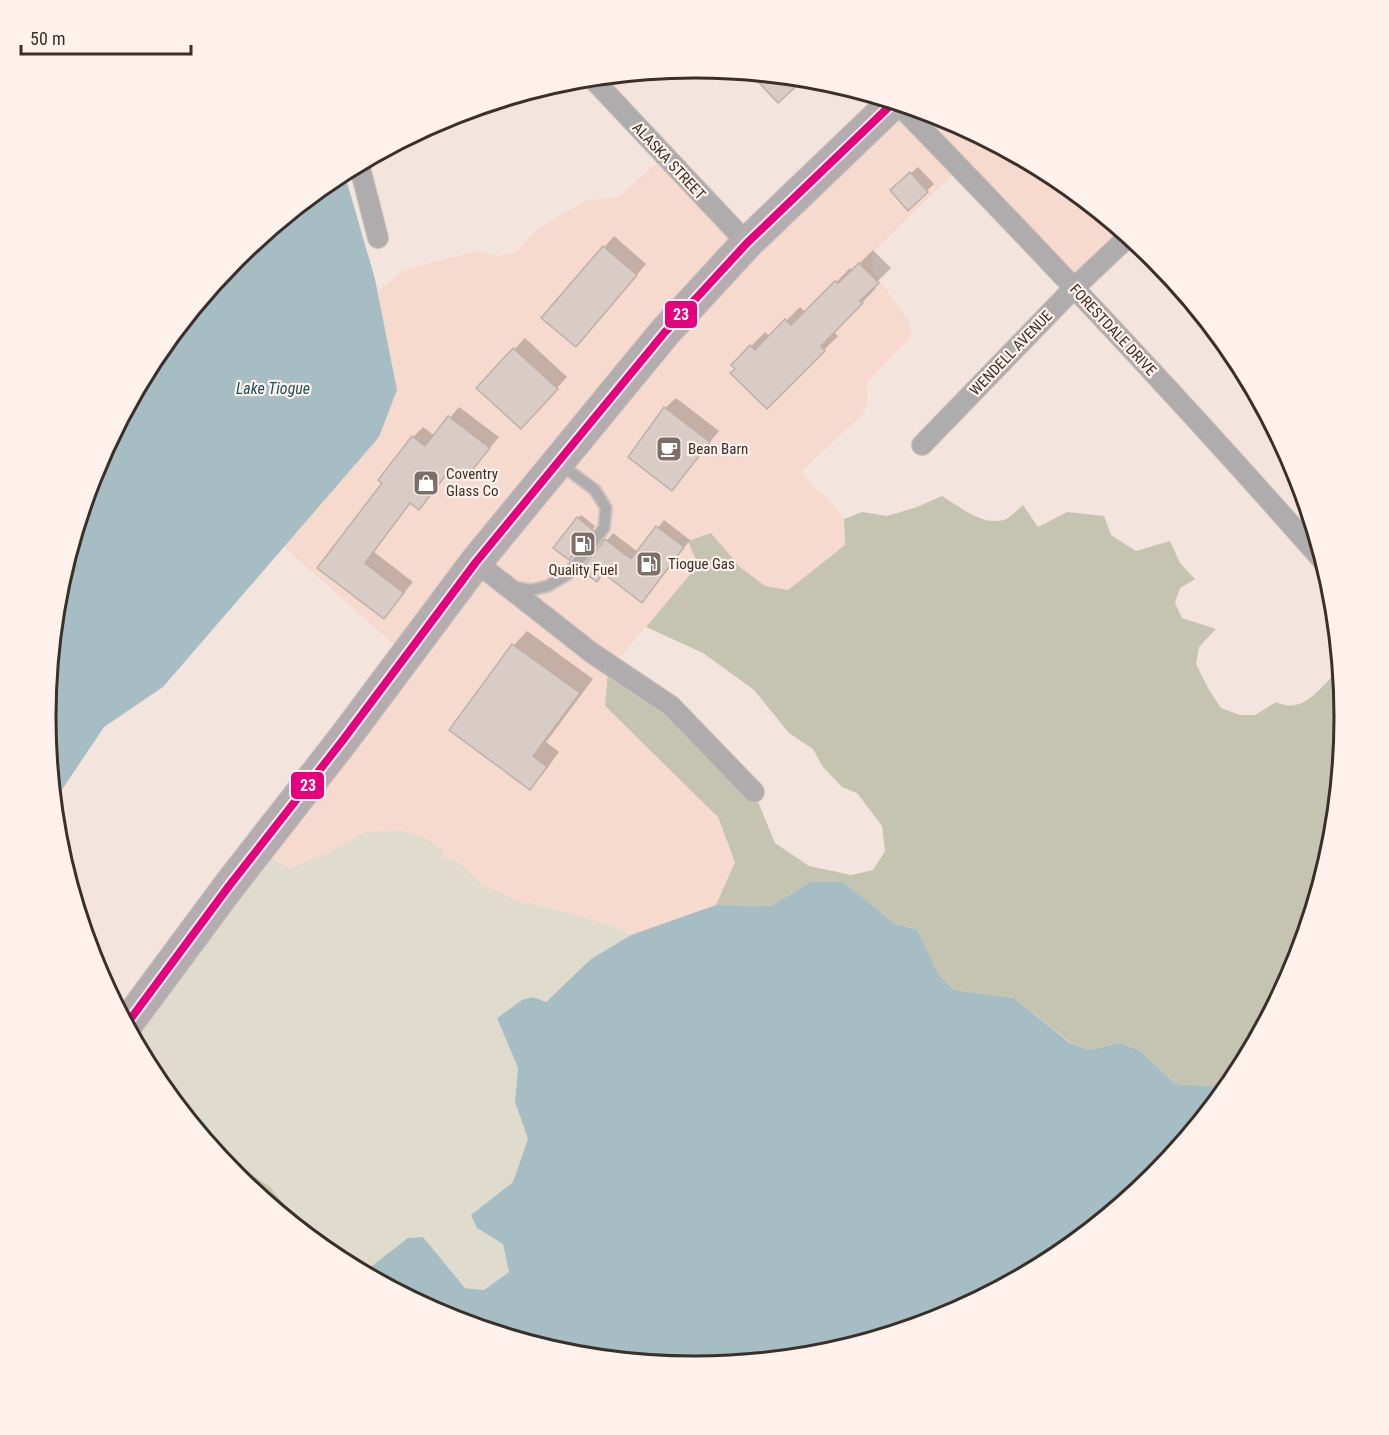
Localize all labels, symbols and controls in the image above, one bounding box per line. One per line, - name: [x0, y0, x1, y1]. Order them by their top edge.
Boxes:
- scale bar: [21, 18, 190, 56]
- text: 50 m: [30, 28, 65, 49]
- street label: ALASKA STREET: [629, 119, 709, 203]
- street label: FORESTDALE DRIVE: [1066, 281, 1160, 379]
- line badge: 23: [664, 300, 698, 329]
- text: 23: [673, 305, 689, 324]
- street label: WENDELL AVENUE: [966, 307, 1056, 399]
- water label: Lake Tiogue: [236, 379, 310, 398]
- cafe icon: Bean Barn: [654, 434, 684, 464]
- place label: Bean Barn: [688, 440, 748, 458]
- place label: Coventry Glass Co: [446, 465, 499, 500]
- shop icon: Coventry Glass Co: [411, 468, 441, 498]
- fuel station icon: Quality Fuel: [568, 529, 598, 559]
- fuel station icon: Tiogue Gas: [634, 549, 664, 579]
- place label: Tiogue Gas: [668, 555, 735, 573]
- place label: Quality Fuel: [548, 561, 618, 579]
- line badge: 23: [290, 771, 325, 800]
- text: 23: [300, 776, 316, 795]

